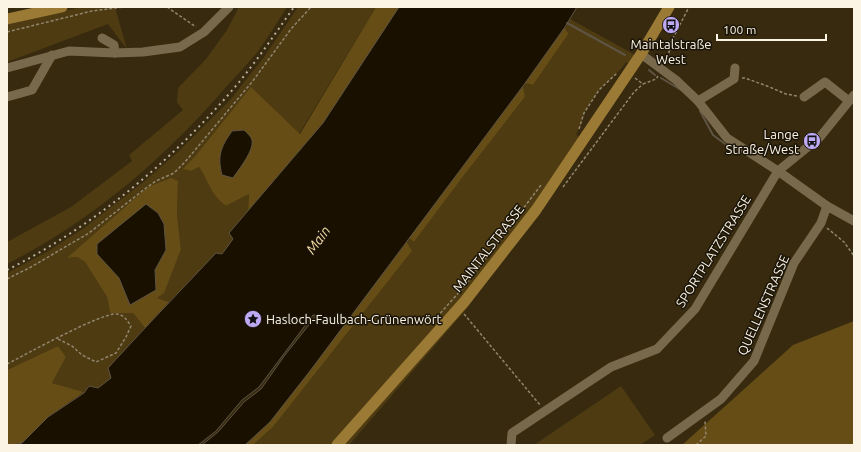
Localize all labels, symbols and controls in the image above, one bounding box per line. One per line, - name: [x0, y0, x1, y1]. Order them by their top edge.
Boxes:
- bus stop icon: Maintalstraße West: [661, 15, 681, 35]
- scale bar: [717, 16, 826, 42]
- text: 100 m: [723, 23, 756, 36]
- place label: Maintalstraße West: [630, 37, 712, 66]
- place label: Lange Straße/West: [726, 127, 799, 156]
- bus stop icon: Lange Straße/West: [802, 131, 822, 151]
- street label: SPORTPLATZSTRASSE: [673, 193, 753, 309]
- street label: MAINTALSTRASSE: [450, 202, 526, 294]
- water label: Main: [302, 223, 334, 257]
- street label: QUELLENSTRASSE: [735, 253, 792, 358]
- place icon: Hasloch-Faulbach-Grünenwört: [243, 309, 263, 329]
- place label: Hasloch-Faulbach-Grünenwört: [266, 312, 442, 326]

